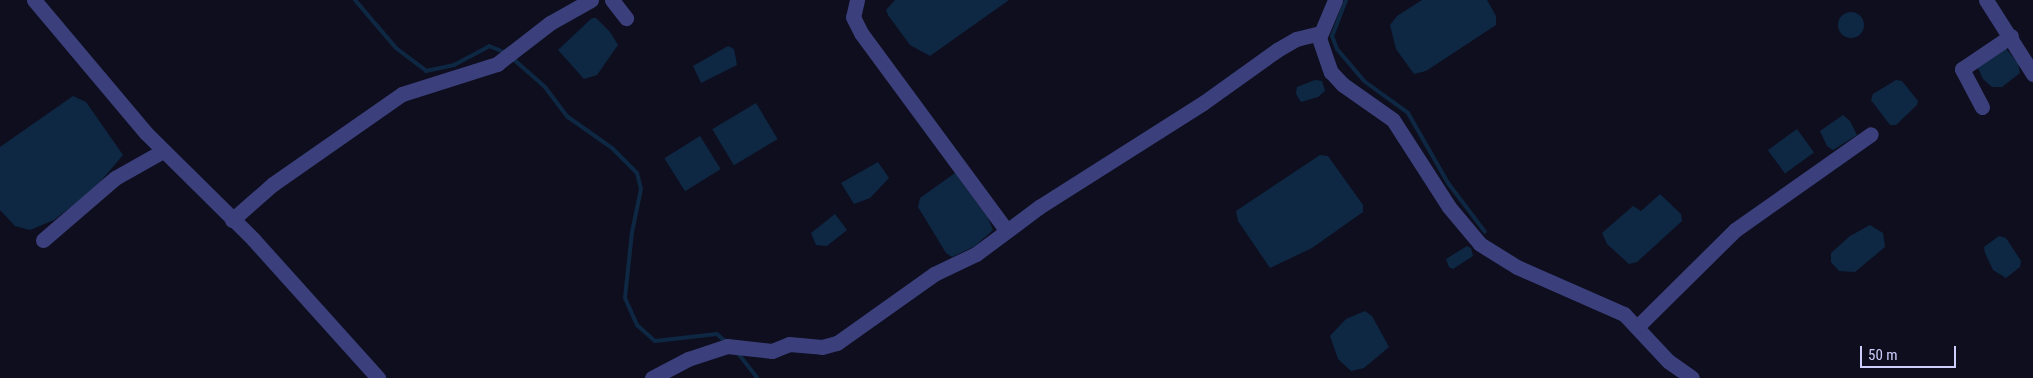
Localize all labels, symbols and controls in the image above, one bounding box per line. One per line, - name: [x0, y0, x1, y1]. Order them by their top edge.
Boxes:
- scale bar: [1863, 336, 1959, 368]
- text: 50 m: [1868, 346, 1898, 364]

